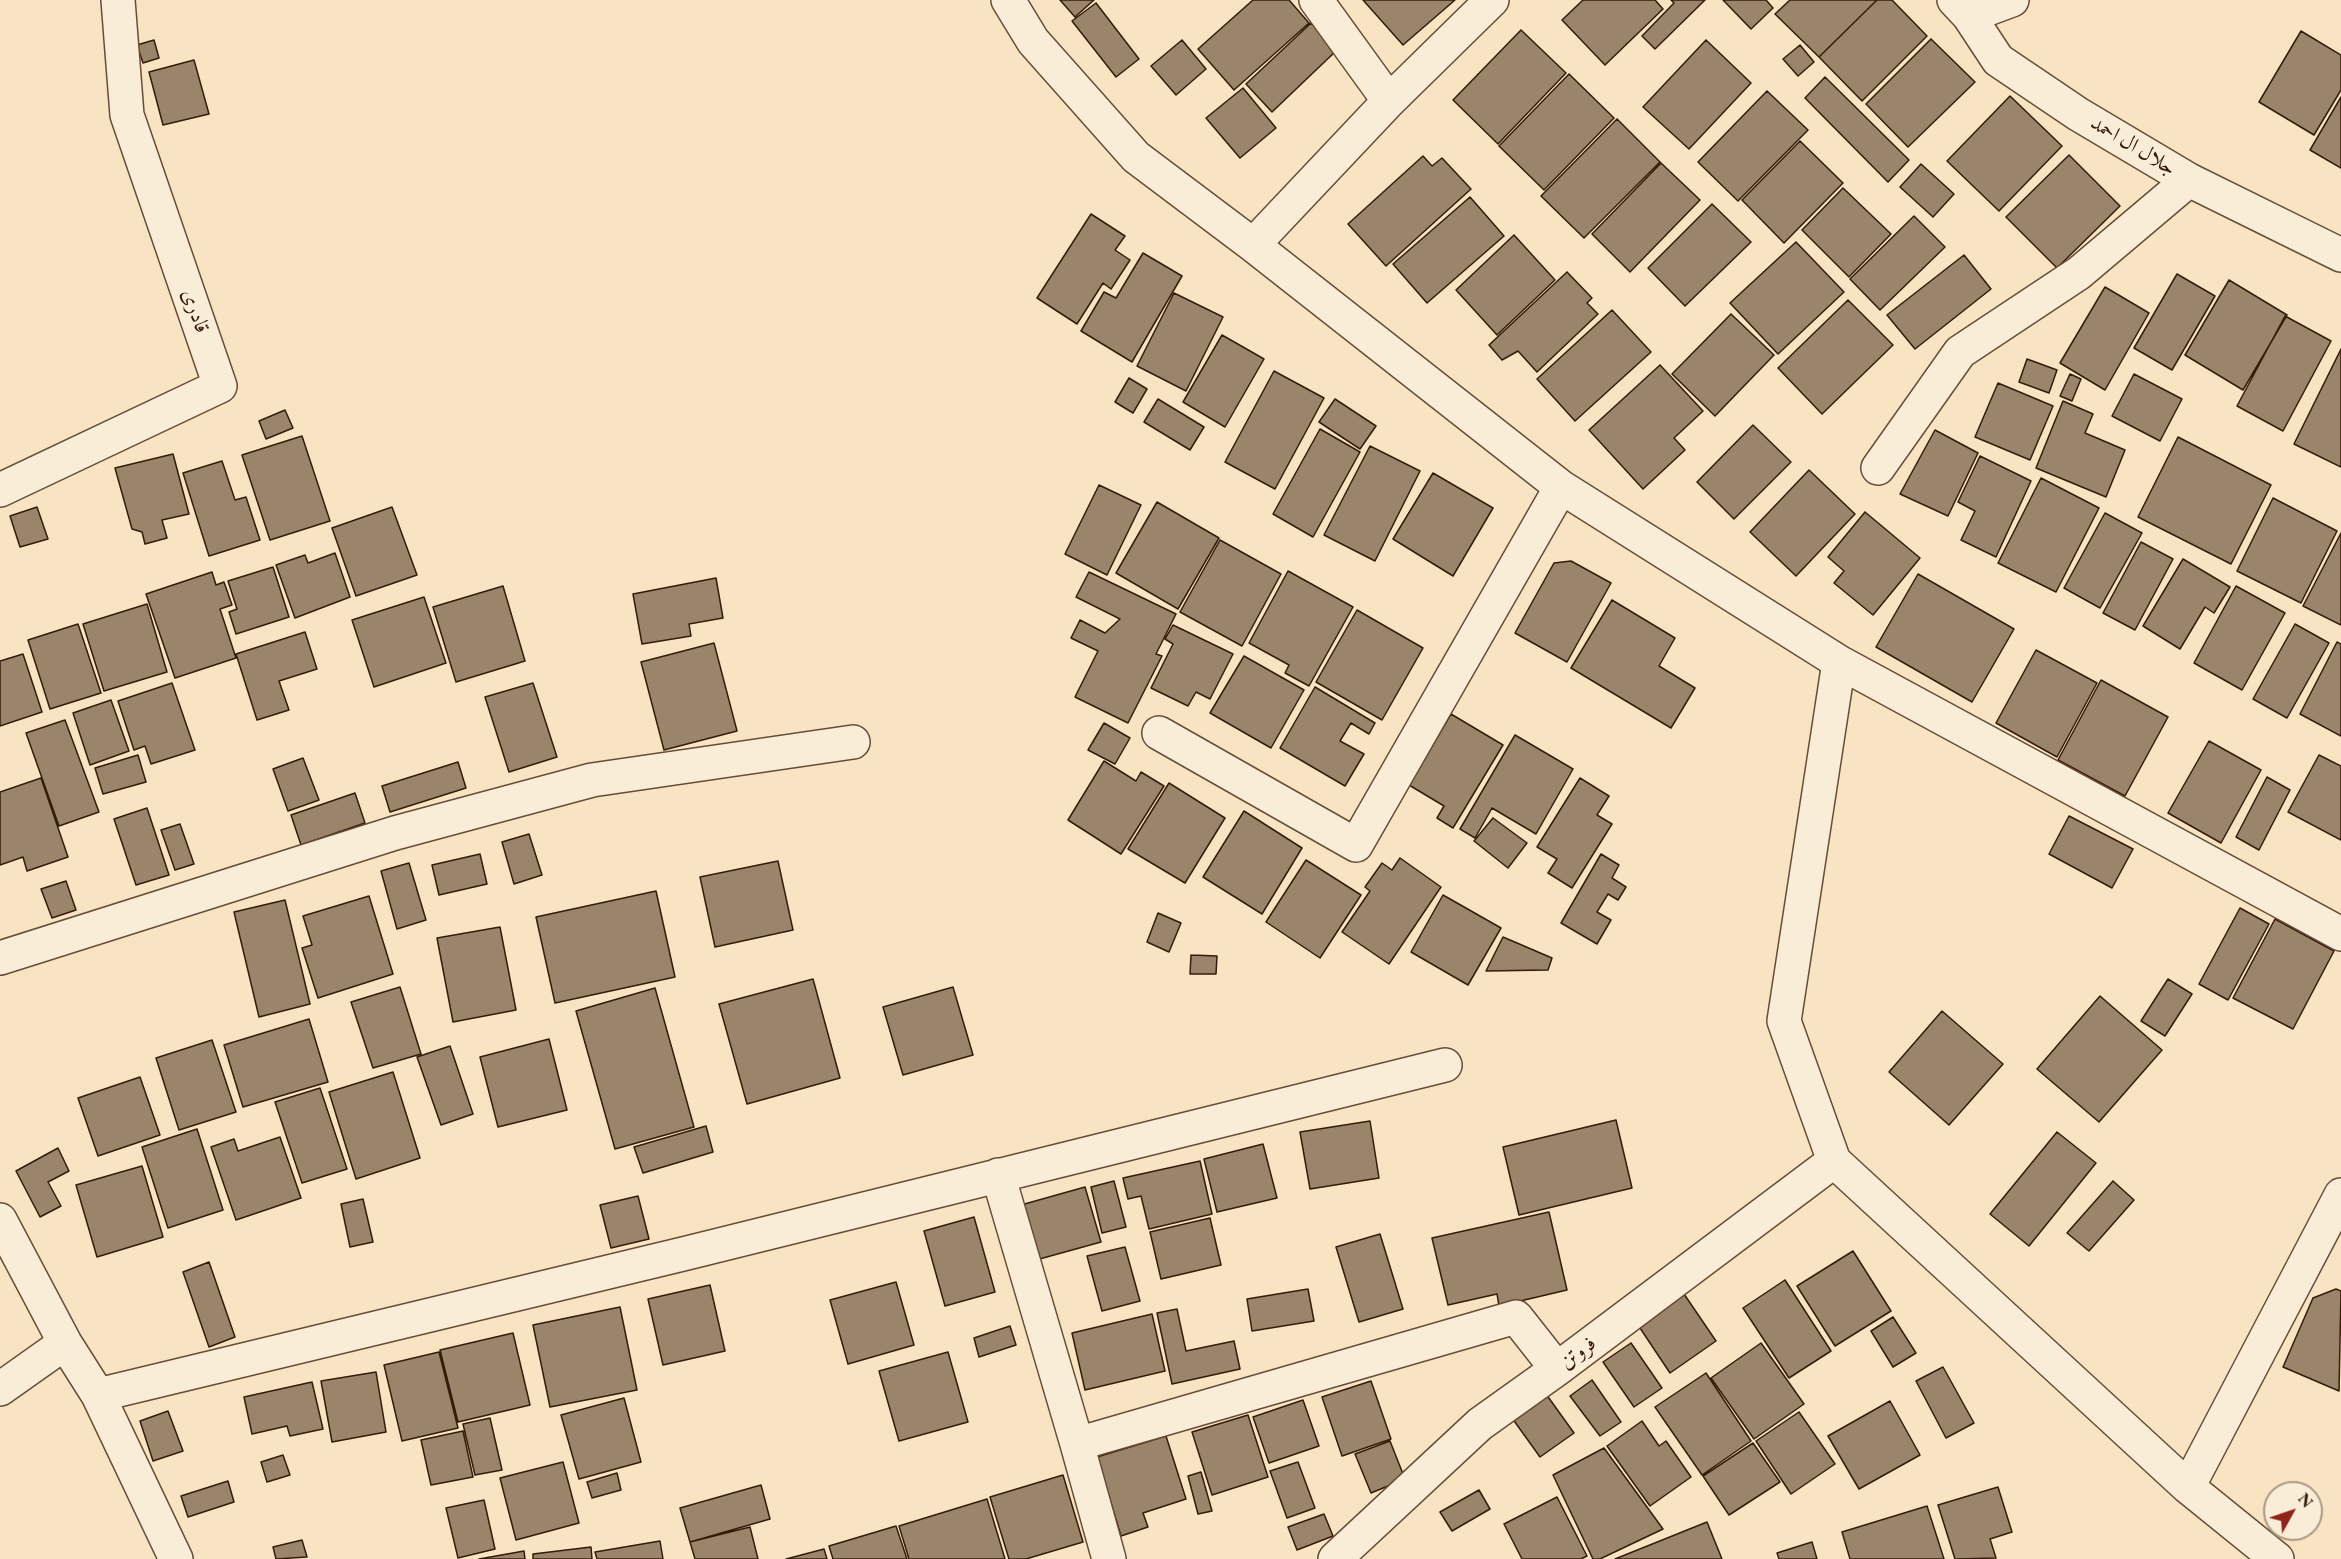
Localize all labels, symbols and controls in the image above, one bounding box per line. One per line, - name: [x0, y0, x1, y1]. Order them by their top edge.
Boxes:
- street label: جلال ال احمد: [2086, 111, 2180, 181]
- street label: قادری: [176, 286, 214, 336]
- street label: فروتن: [1555, 1331, 1601, 1375]
- north arrow: [2263, 1481, 2323, 1541]
- text: N: [2293, 1489, 2318, 1512]

